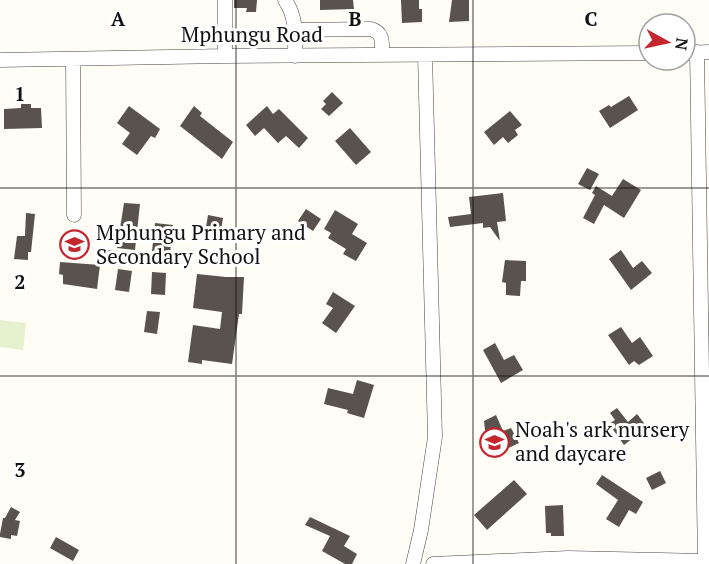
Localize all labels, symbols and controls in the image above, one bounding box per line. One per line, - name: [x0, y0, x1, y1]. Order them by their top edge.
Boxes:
- text: A: [111, 5, 126, 32]
- text: B: [349, 5, 362, 32]
- text: C: [584, 5, 598, 32]
- north arrow: [637, 12, 697, 72]
- street label: Mphungu Road: [181, 20, 323, 48]
- text: N: [670, 37, 694, 52]
- text: 1: [14, 80, 26, 107]
- place label: Mphungu Primary and Secondary School: [96, 218, 306, 270]
- school or university icon: Mphungu Primary and Secondary School: [59, 229, 91, 261]
- text: 2: [14, 268, 26, 295]
- place label: Noah's ark nursery and daycare: [515, 415, 689, 467]
- school or university icon: Noah's ark nursery and daycare: [478, 426, 510, 458]
- text: 3: [14, 456, 26, 483]

